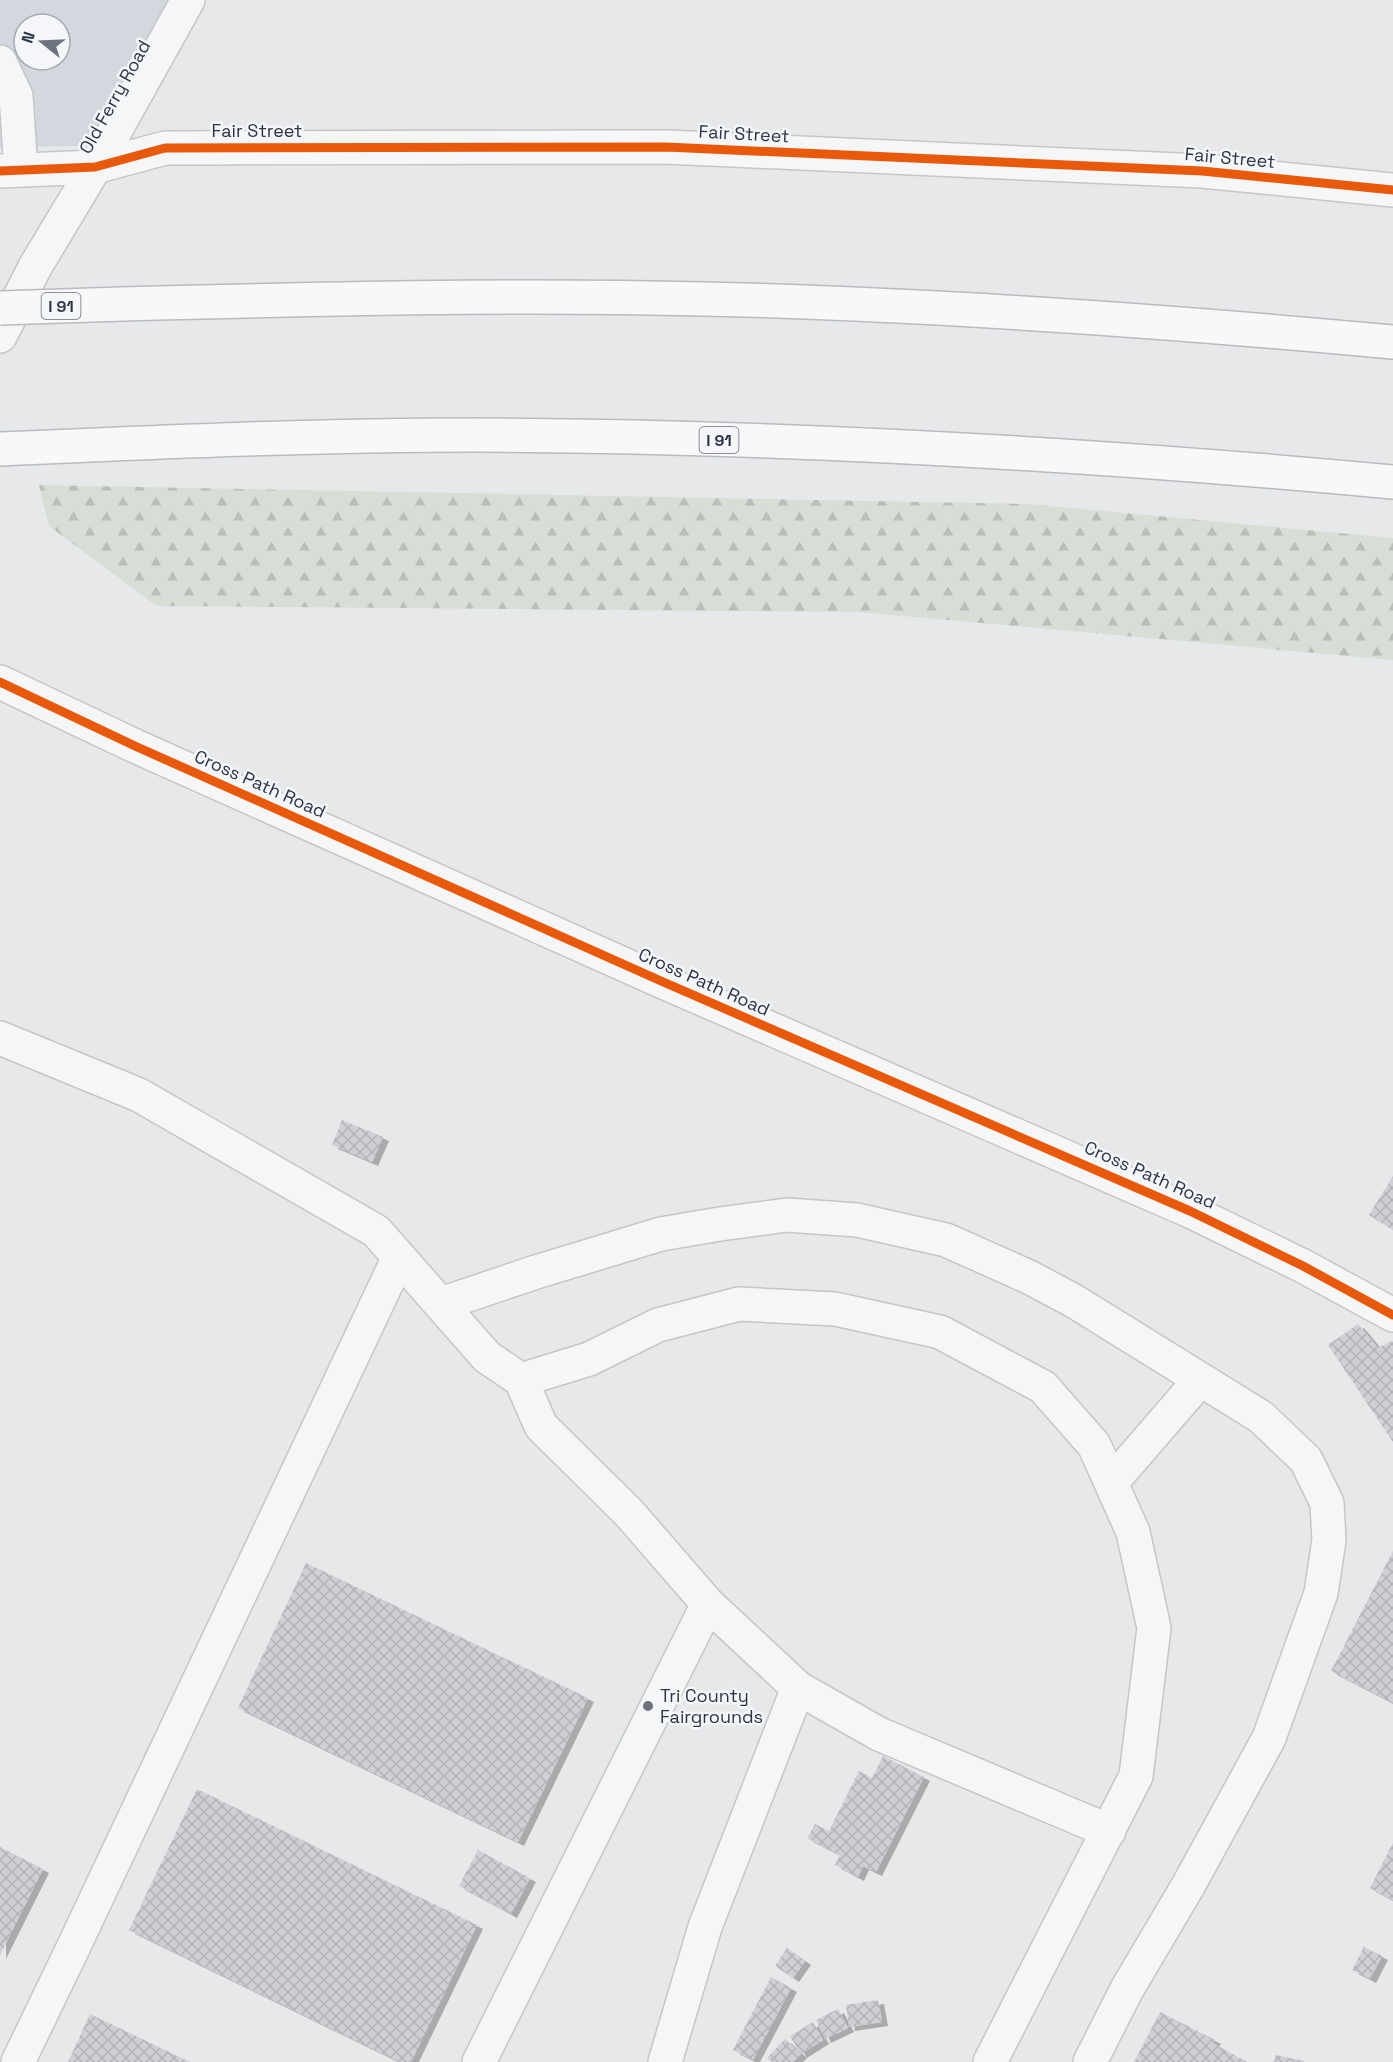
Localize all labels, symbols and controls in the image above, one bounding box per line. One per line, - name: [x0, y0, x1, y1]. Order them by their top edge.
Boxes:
- north arrow: [12, 12, 72, 72]
- text: N: [17, 29, 40, 46]
- street label: Old Ferry Road: [74, 36, 155, 158]
- street label: Fair Street: [212, 119, 302, 142]
- street label: Fair Street: [698, 120, 790, 147]
- street label: Fair Street: [1184, 142, 1276, 173]
- road number: I 91: [42, 293, 80, 319]
- road number: I 91: [700, 427, 738, 453]
- street label: Cross Path Road: [191, 744, 329, 823]
- street label: Cross Path Road: [635, 942, 773, 1021]
- street label: Cross Path Road: [1081, 1135, 1219, 1214]
- place label: Tri County Fairgrounds: [660, 1684, 763, 1728]
- marker: Tri County Fairgrounds: [641, 1699, 655, 1713]

